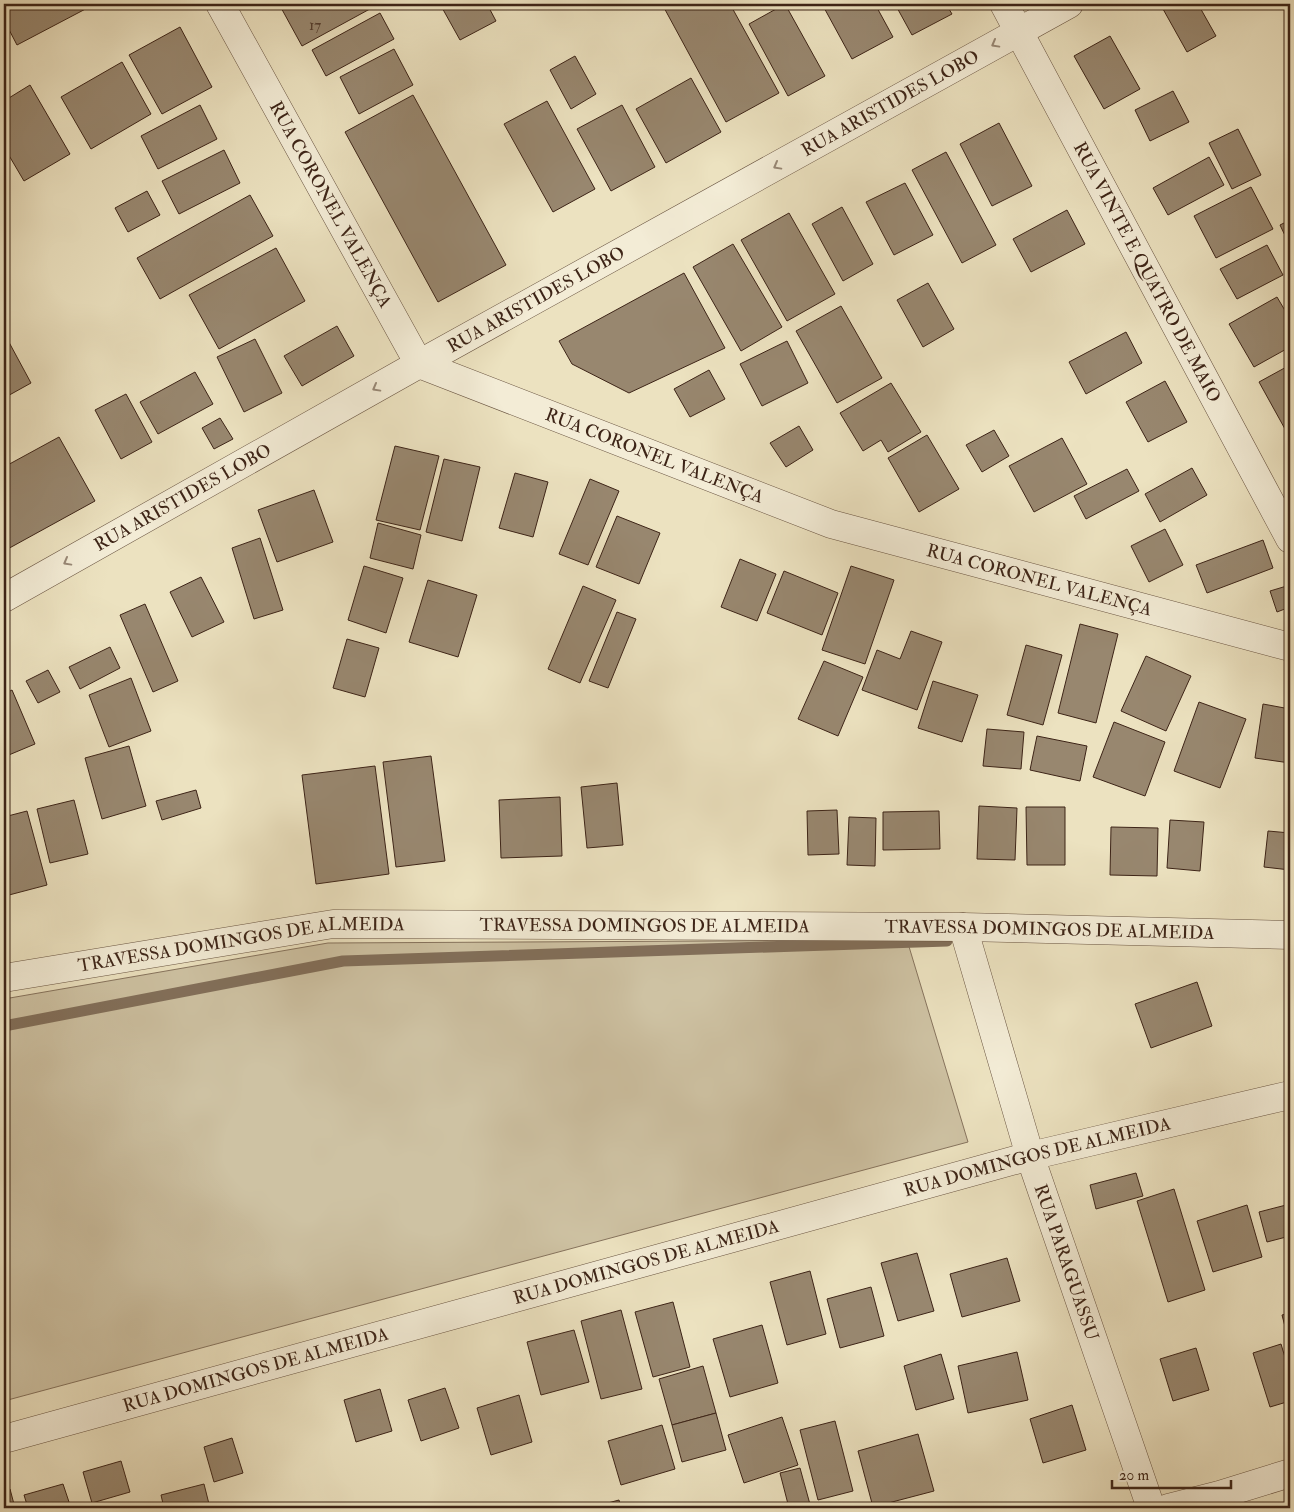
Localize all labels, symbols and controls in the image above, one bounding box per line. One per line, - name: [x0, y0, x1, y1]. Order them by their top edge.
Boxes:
- house number: 17: [309, 16, 321, 35]
- one-way arrow: [992, 38, 1001, 48]
- street label: RUA ARISTIDES LOBO: [797, 45, 983, 162]
- street label: RUA CORONEL VALENÇA: [264, 97, 397, 312]
- street label: RUA VINTE E QUATRO DE MAIO: [1068, 138, 1226, 407]
- one-way arrow: [773, 159, 782, 169]
- street label: RUA ARISTIDES LOBO: [443, 241, 629, 358]
- one-way arrow: [373, 382, 382, 392]
- street label: RUA CORONEL VALENÇA: [542, 403, 767, 509]
- street label: RUA ARISTIDES LOBO: [90, 439, 275, 557]
- street label: RUA CORONEL VALENÇA: [924, 539, 1155, 622]
- one-way arrow: [64, 556, 73, 566]
- street label: TRAVESSA DOMINGOS DE ALMEIDA: [76, 913, 405, 978]
- street label: TRAVESSA DOMINGOS DE ALMEIDA: [479, 914, 810, 938]
- street label: TRAVESSA DOMINGOS DE ALMEIDA: [884, 916, 1215, 945]
- street label: RUA DOMINGOS DE ALMEIDA: [901, 1112, 1174, 1202]
- street label: RUA PARAGUASSU: [1029, 1181, 1104, 1344]
- street label: RUA DOMINGOS DE ALMEIDA: [511, 1215, 782, 1310]
- street label: RUA DOMINGOS DE ALMEIDA: [120, 1322, 392, 1418]
- scale bar: [1112, 1457, 1230, 1489]
- text: 20 m: [1119, 1466, 1149, 1485]

